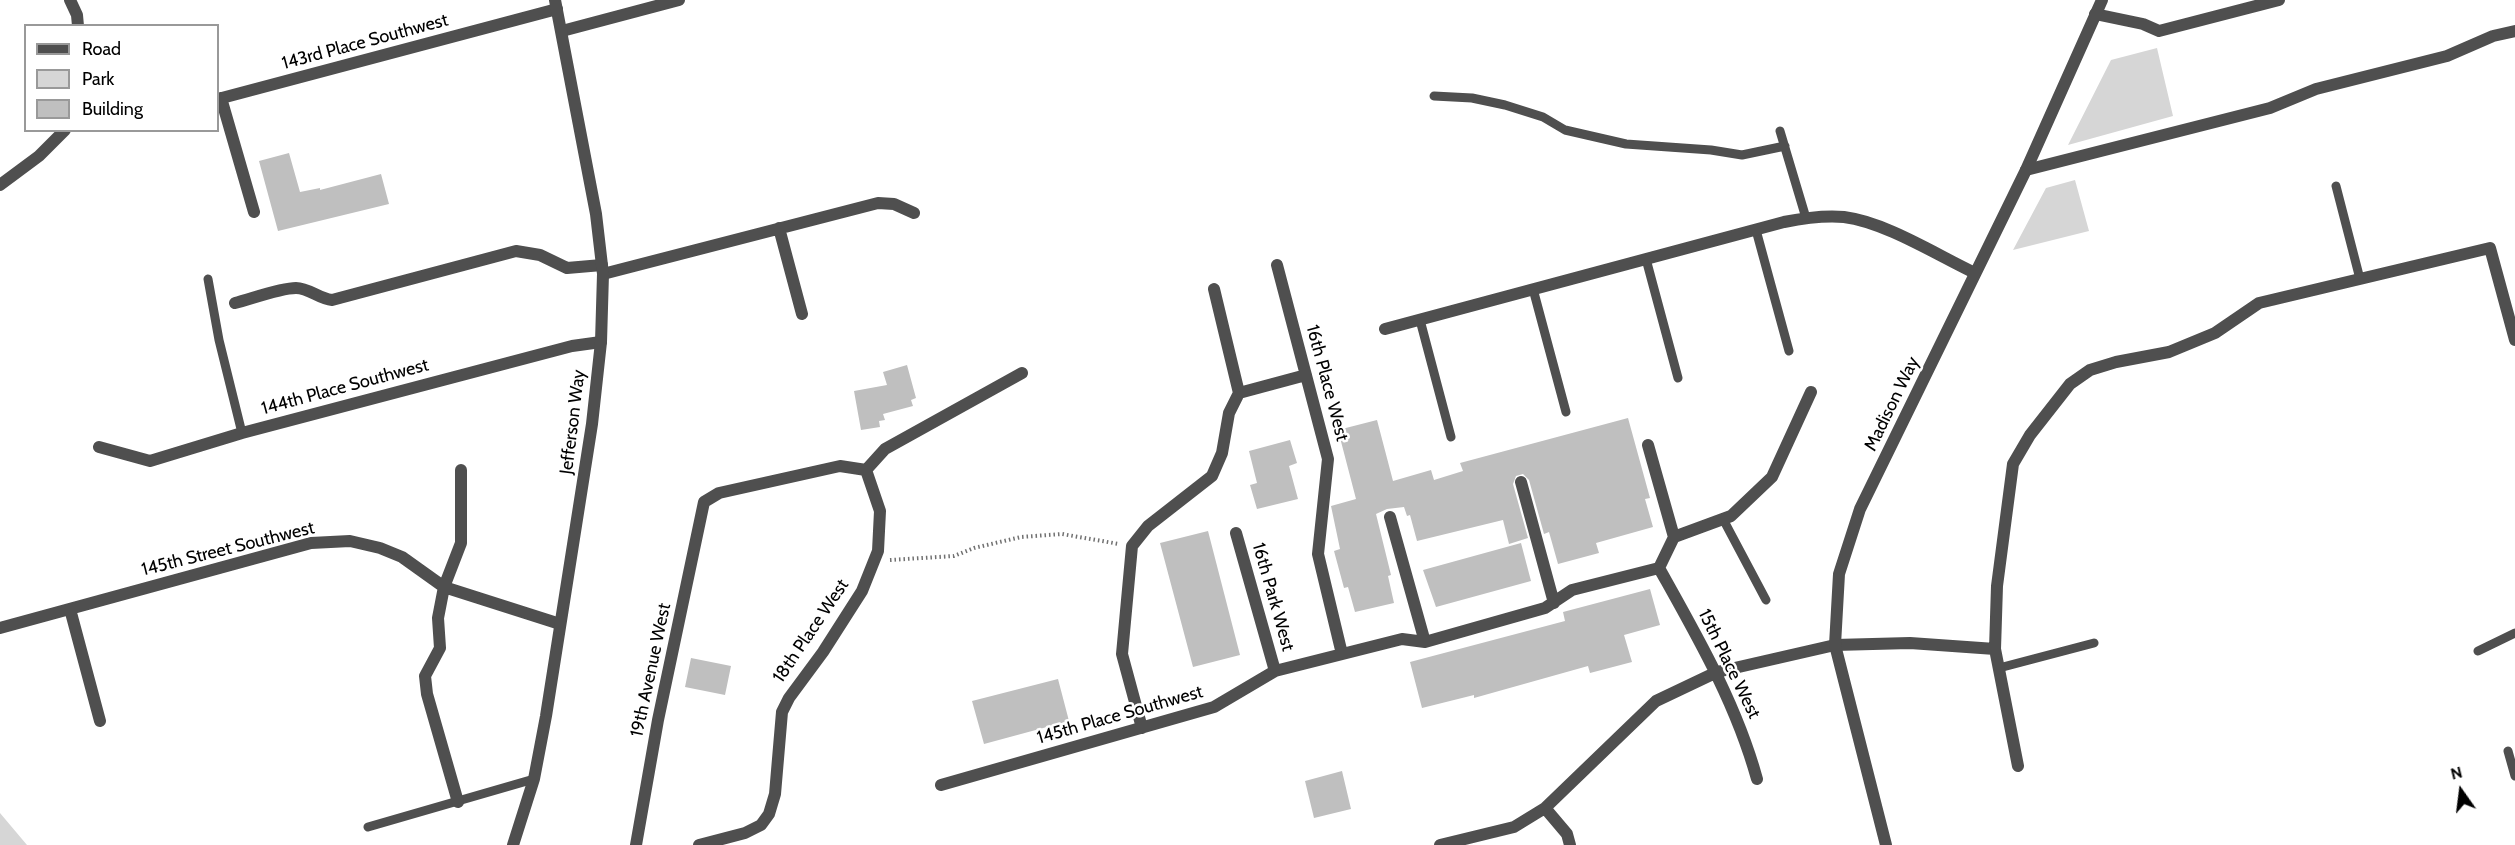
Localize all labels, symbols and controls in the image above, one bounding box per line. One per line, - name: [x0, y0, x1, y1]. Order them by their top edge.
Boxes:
- street label: 143rd Place Southwest: [280, 9, 450, 75]
- legend: [24, 24, 219, 132]
- text: Road: [82, 38, 121, 60]
- text: Park: [82, 68, 114, 90]
- text: Building: [82, 98, 143, 120]
- street label: 16th Place West: [1301, 323, 1353, 443]
- street label: Madison Way: [1860, 353, 1924, 455]
- street label: 144th Place Southwest: [259, 354, 431, 420]
- street label: Jefferson Way: [556, 368, 590, 476]
- street label: 145th Street Southwest: [139, 517, 317, 581]
- street label: 16th Park West: [1247, 540, 1299, 654]
- street label: 18th Place West: [768, 575, 854, 687]
- street label: 19th Avenue West: [626, 601, 676, 739]
- street label: 15th Place West: [1693, 606, 1765, 722]
- street label: 145th Place Southwest: [1035, 681, 1205, 749]
- north arrow: [2431, 761, 2491, 821]
- text: N: [2449, 762, 2464, 784]

